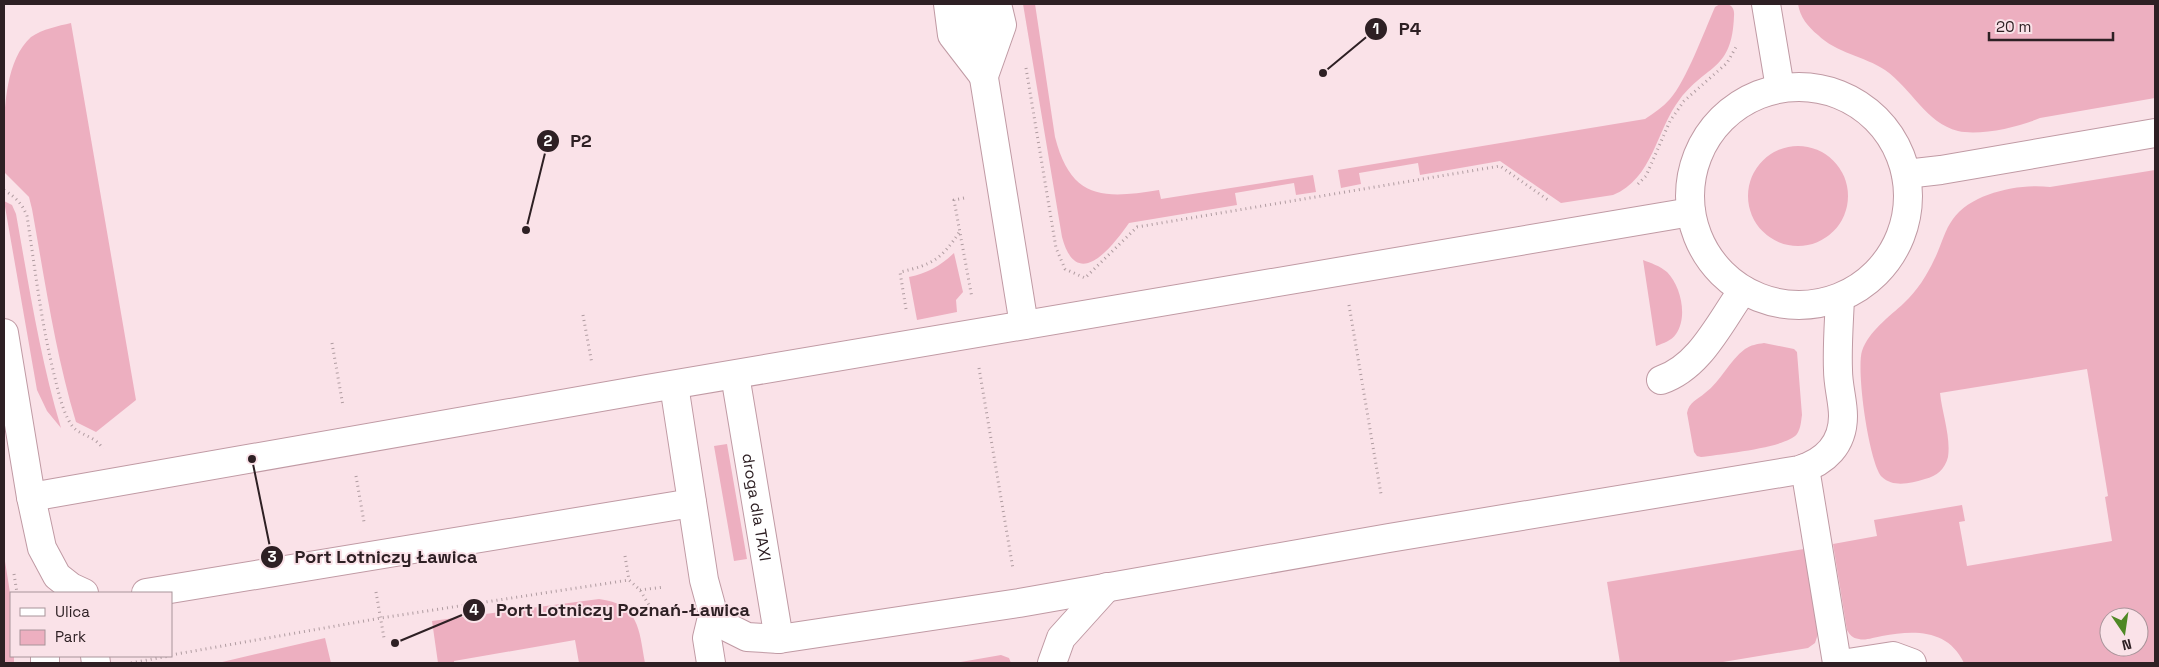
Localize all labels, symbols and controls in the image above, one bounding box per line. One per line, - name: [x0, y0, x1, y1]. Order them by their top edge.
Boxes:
- scale bar: [1989, 10, 2113, 42]
- callout: P4: [1364, 12, 1431, 45]
- text: P4: [1399, 17, 1422, 40]
- text: 20 m: [1996, 17, 2031, 36]
- text: 1: [1373, 19, 1379, 38]
- callout: P2: [536, 124, 602, 157]
- text: P2: [570, 129, 592, 152]
- text: 2: [544, 131, 553, 150]
- street label: droga dla TAXI: [738, 452, 776, 563]
- callout: Port Lotniczy Ławica: [260, 540, 488, 573]
- text: Port Lotniczy Ławica: [295, 545, 478, 568]
- text: 3: [267, 547, 277, 566]
- legend: [10, 592, 172, 657]
- callout: Port Lotniczy Poznań-Ławica: [461, 593, 760, 626]
- text: Port Lotniczy Poznań-Ławica: [496, 598, 751, 621]
- text: 4: [469, 600, 479, 619]
- text: Ulica: [55, 602, 90, 621]
- north arrow: [2099, 607, 2149, 657]
- text: Park: [55, 627, 86, 646]
- text: N: [2120, 635, 2134, 654]

